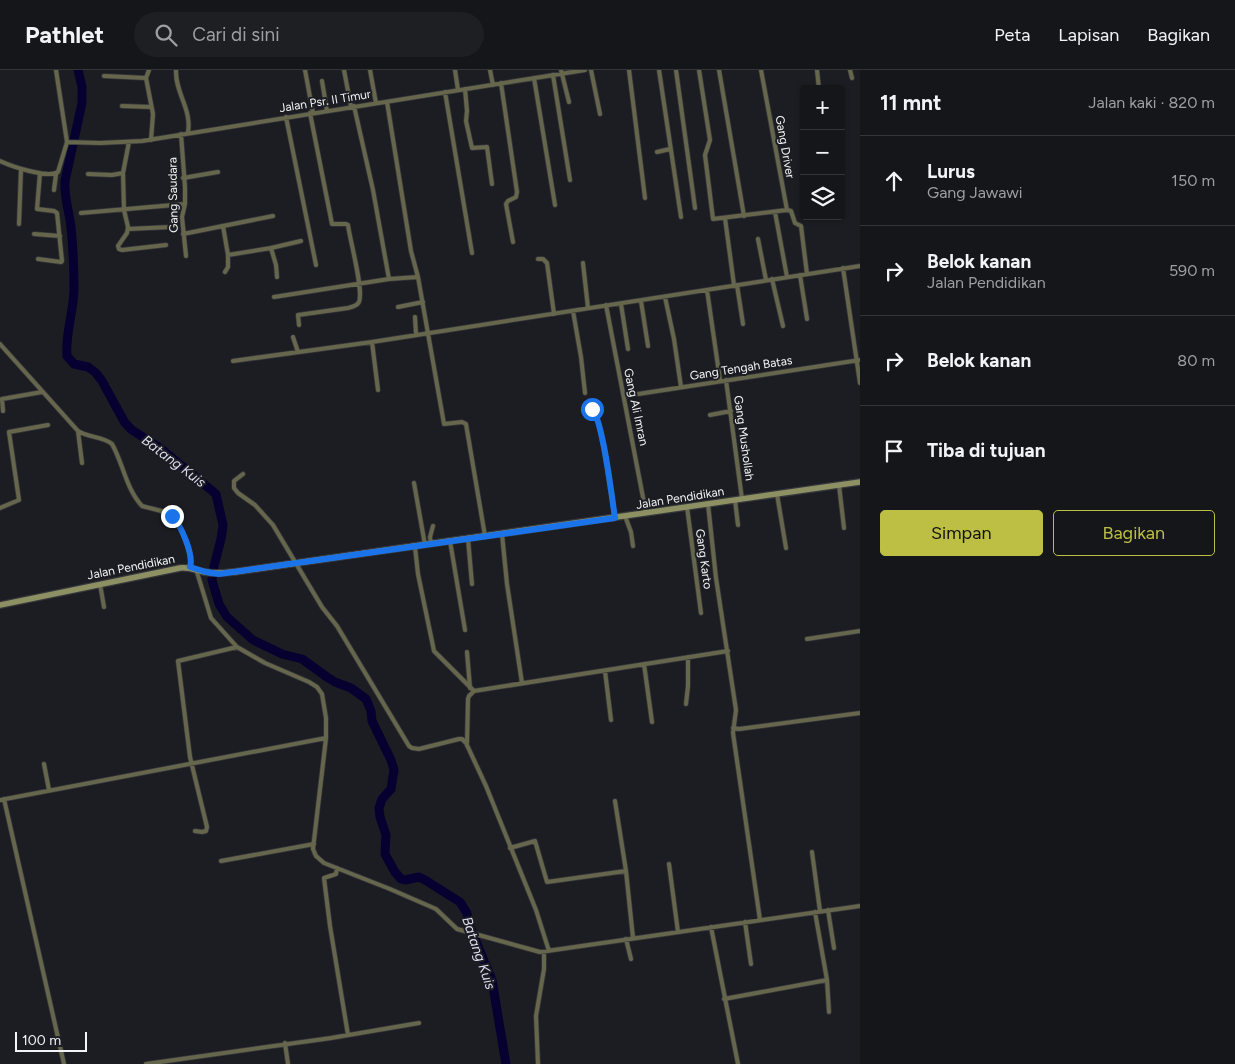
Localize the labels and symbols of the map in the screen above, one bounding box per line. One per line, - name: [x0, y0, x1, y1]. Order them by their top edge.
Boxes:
- street label: Jalan Psr. II Timur: [278, 87, 372, 115]
- street label: Gang Driver: [773, 114, 797, 180]
- street label: Gang Saudara: [165, 157, 181, 233]
- street label: Gang Tengah Batas: [689, 353, 794, 383]
- street label: Gang Ali Imran: [621, 367, 651, 447]
- street label: Gang Mushollah: [731, 394, 757, 482]
- route start: [581, 398, 604, 421]
- water label: Batang Kuis: [138, 432, 210, 491]
- street label: Jalan Pendidikan: [635, 484, 725, 512]
- route end: [161, 505, 184, 528]
- street label: Gang Karto: [693, 528, 715, 590]
- street label: Jalan Pendidikan: [86, 552, 176, 582]
- water label: Batang Kuis: [458, 914, 499, 992]
- scale bar: [15, 1029, 88, 1052]

